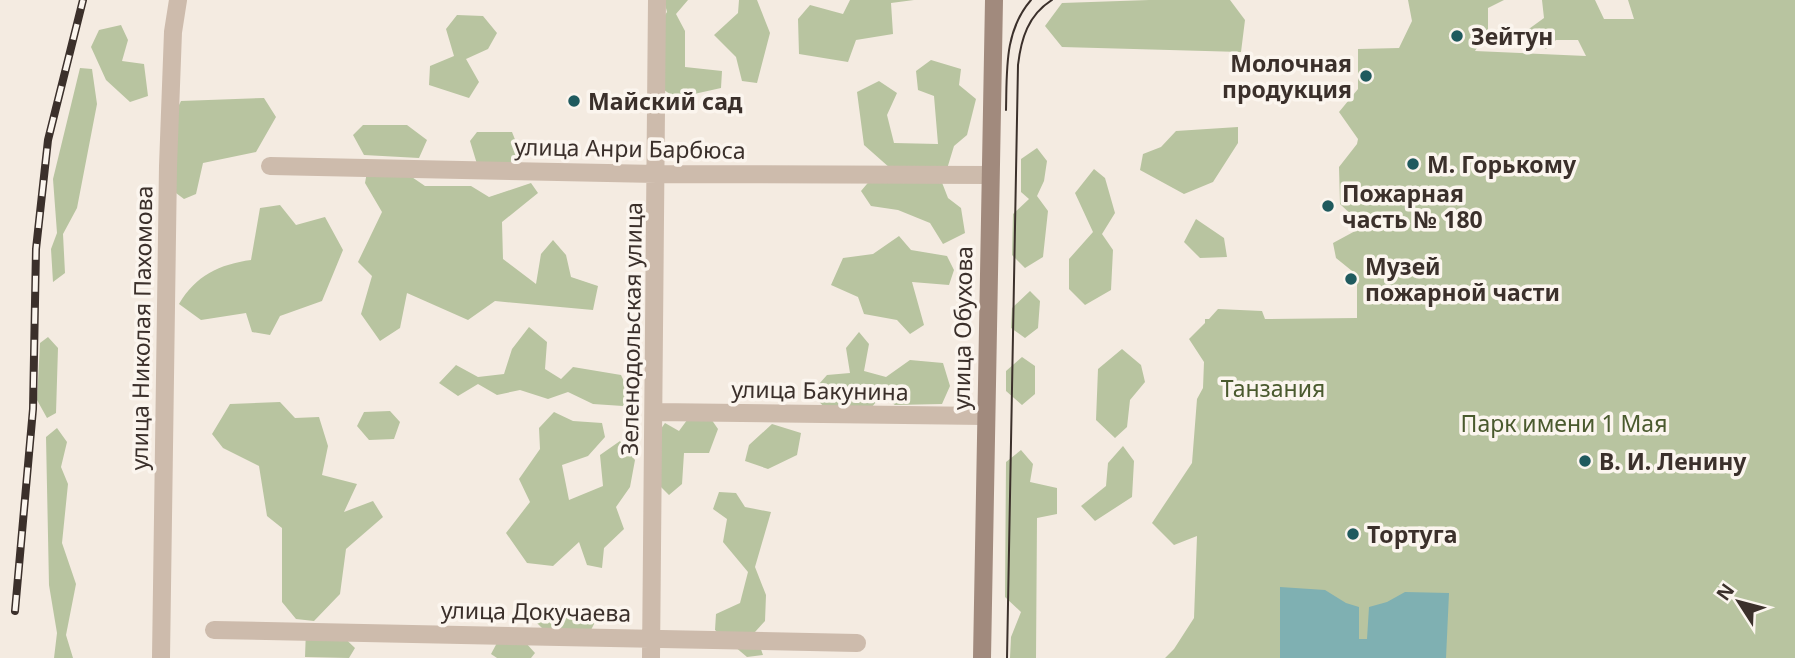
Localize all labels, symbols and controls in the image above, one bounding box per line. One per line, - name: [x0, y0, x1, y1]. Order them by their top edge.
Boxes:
- place label: Зейтун: [1471, 20, 1553, 52]
- marker: Зейтун: [1449, 28, 1465, 44]
- place label: Молочная продукция: [1222, 47, 1352, 105]
- marker: Молочная продукция: [1358, 68, 1374, 84]
- place label: Майский сад: [588, 85, 743, 117]
- marker: Майский сад: [566, 93, 582, 109]
- street label: улица Анри Барбюса: [514, 130, 746, 166]
- place label: М. Горькому: [1427, 148, 1577, 180]
- marker: М. Горькому: [1405, 156, 1421, 172]
- place label: Пожарная часть № 180: [1342, 177, 1483, 235]
- street label: улица Николая Пахомова: [123, 185, 159, 471]
- marker: Пожарная часть № 180: [1320, 198, 1336, 214]
- street label: Зеленодольская улица: [613, 202, 649, 456]
- street label: улица Обухова: [945, 246, 979, 410]
- place label: Музей пожарной части: [1365, 250, 1560, 308]
- marker: Музей пожарной части: [1343, 271, 1359, 287]
- street label: улица Бакунина: [731, 372, 909, 408]
- park label: Танзания: [1221, 372, 1325, 404]
- park label: Парк имени 1 Мая: [1461, 407, 1667, 439]
- place label: В. И. Ленину: [1599, 445, 1747, 477]
- marker: В. И. Ленину: [1577, 453, 1593, 469]
- place label: Тортуга: [1367, 518, 1457, 550]
- marker: Тортуга: [1345, 526, 1361, 542]
- north arrow: [1704, 567, 1774, 637]
- text: N: [1710, 578, 1740, 606]
- street label: улица Докучаева: [441, 593, 631, 629]

